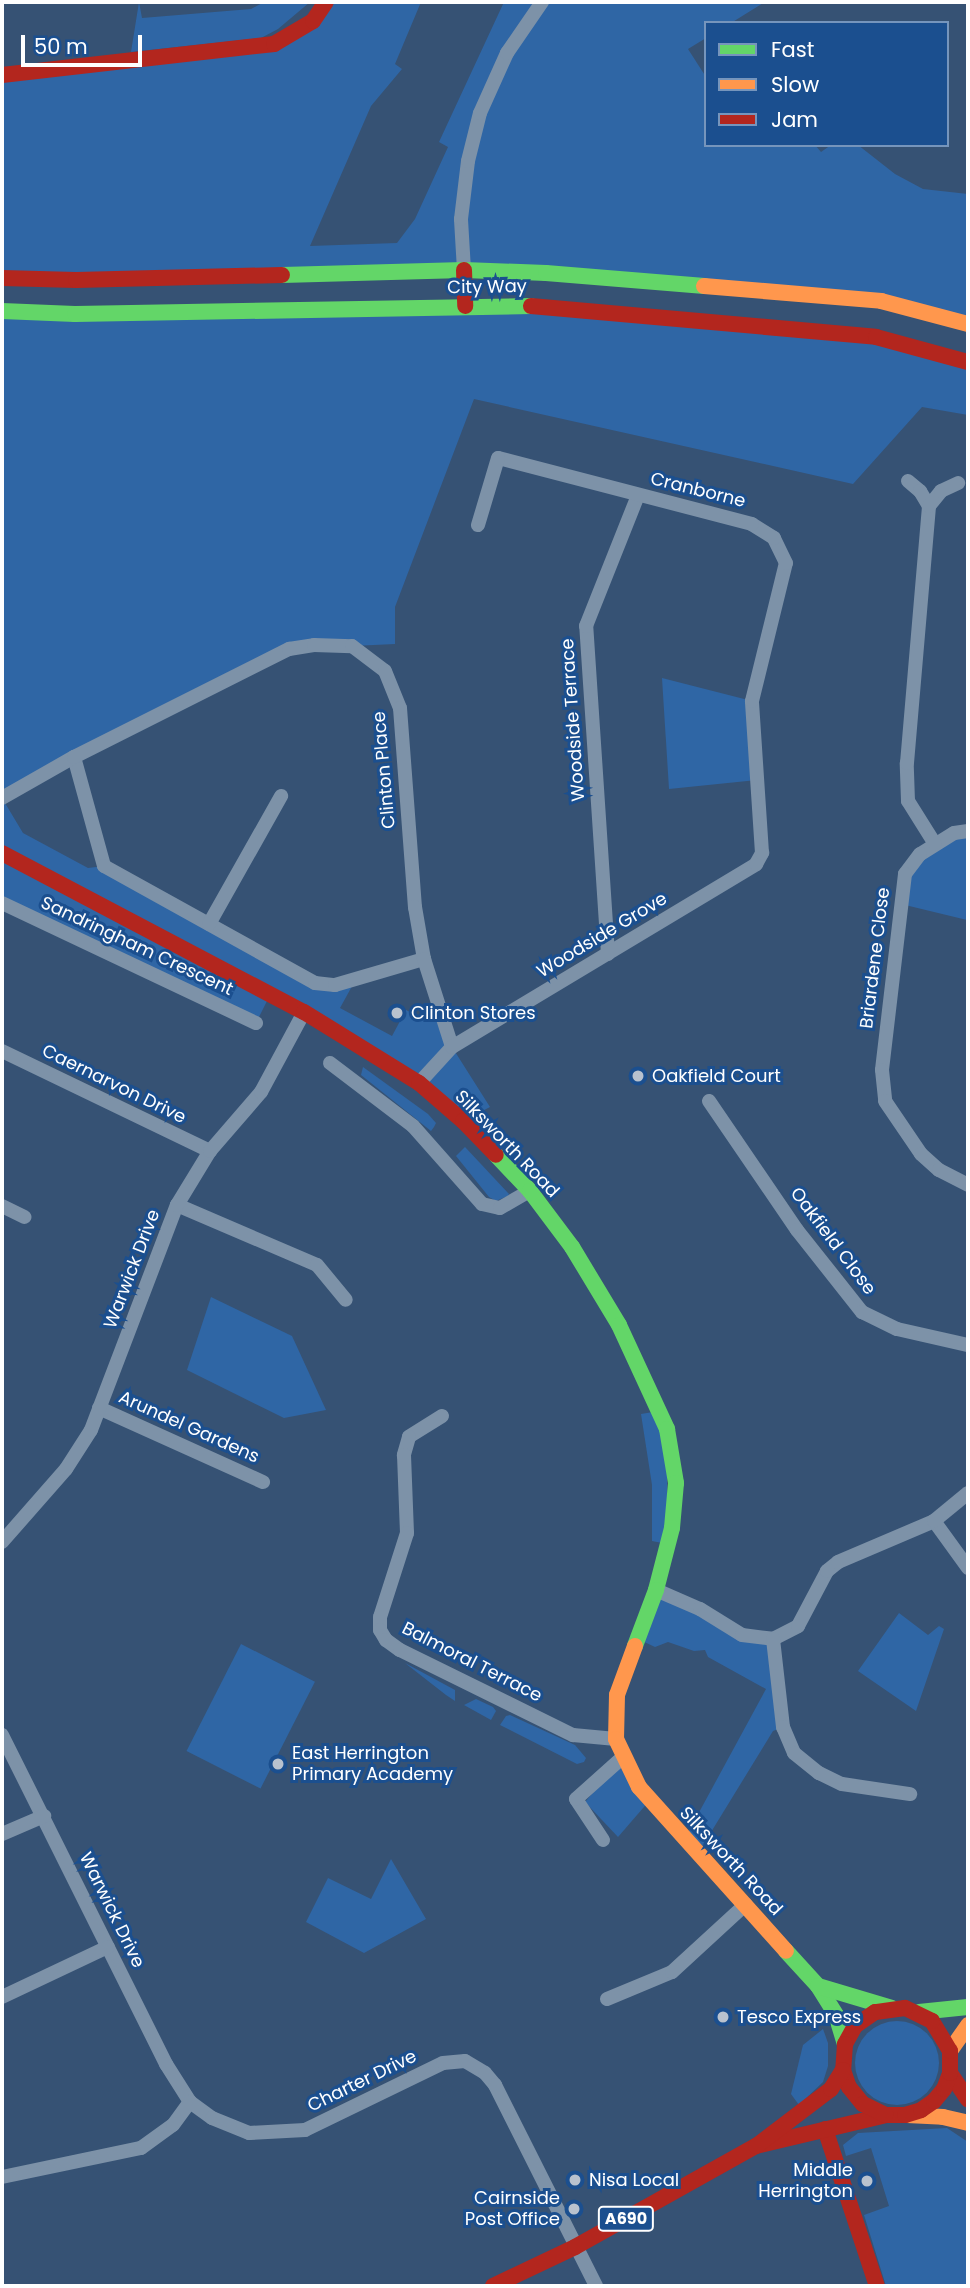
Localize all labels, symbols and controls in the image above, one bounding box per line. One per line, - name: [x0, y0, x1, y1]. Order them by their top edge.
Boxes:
- scale bar: [24, 21, 145, 65]
- legend: [704, 21, 949, 147]
- text: 50 m: [34, 32, 88, 61]
- text: Fast: [771, 35, 814, 64]
- text: Slow: [771, 70, 819, 99]
- text: Jam: [771, 105, 818, 134]
- street label: City Way: [447, 276, 527, 298]
- street label: Cranborne: [648, 468, 748, 512]
- street label: Woodside Terrace: [557, 638, 589, 802]
- street label: Clinton Place: [368, 710, 400, 830]
- street label: Briardene Close: [856, 886, 894, 1030]
- street label: Woodside Grove: [533, 888, 671, 982]
- street label: Sandringham Crescent: [37, 892, 237, 1000]
- place label: Clinton Stores: [411, 1002, 536, 1024]
- marker: Clinton Stores: [389, 1005, 405, 1021]
- street label: Caernarvon Drive: [39, 1040, 189, 1128]
- place label: Oakfield Court: [652, 1065, 781, 1087]
- marker: Oakfield Court: [630, 1068, 646, 1084]
- street label: Silksworth Road: [450, 1086, 564, 1202]
- street label: Oakfield Close: [786, 1183, 880, 1299]
- street label: Warwick Drive: [99, 1206, 165, 1332]
- street label: Arundel Gardens: [115, 1386, 263, 1468]
- street label: Balmoral Terrace: [398, 1617, 546, 1707]
- place label: East Herrington Primary Academy: [292, 1743, 453, 1786]
- marker: East Herrington Primary Academy: [270, 1756, 286, 1772]
- street label: Silksworth Road: [675, 1802, 787, 1920]
- street label: Warwick Drive: [75, 1849, 149, 1971]
- place label: Tesco Express: [737, 2006, 861, 2028]
- marker: Tesco Express: [715, 2009, 731, 2025]
- street label: Charter Drive: [304, 2045, 420, 2117]
- place label: Middle Herrington: [758, 2160, 853, 2202]
- place label: Nisa Local: [589, 2169, 679, 2191]
- marker: Nisa Local: [567, 2172, 583, 2188]
- marker: Middle Herrington: [859, 2173, 875, 2189]
- place label: Cairnside Post Office: [465, 2188, 560, 2230]
- marker: Cairnside Post Office: [566, 2201, 582, 2217]
- road number: A690: [596, 2206, 656, 2232]

